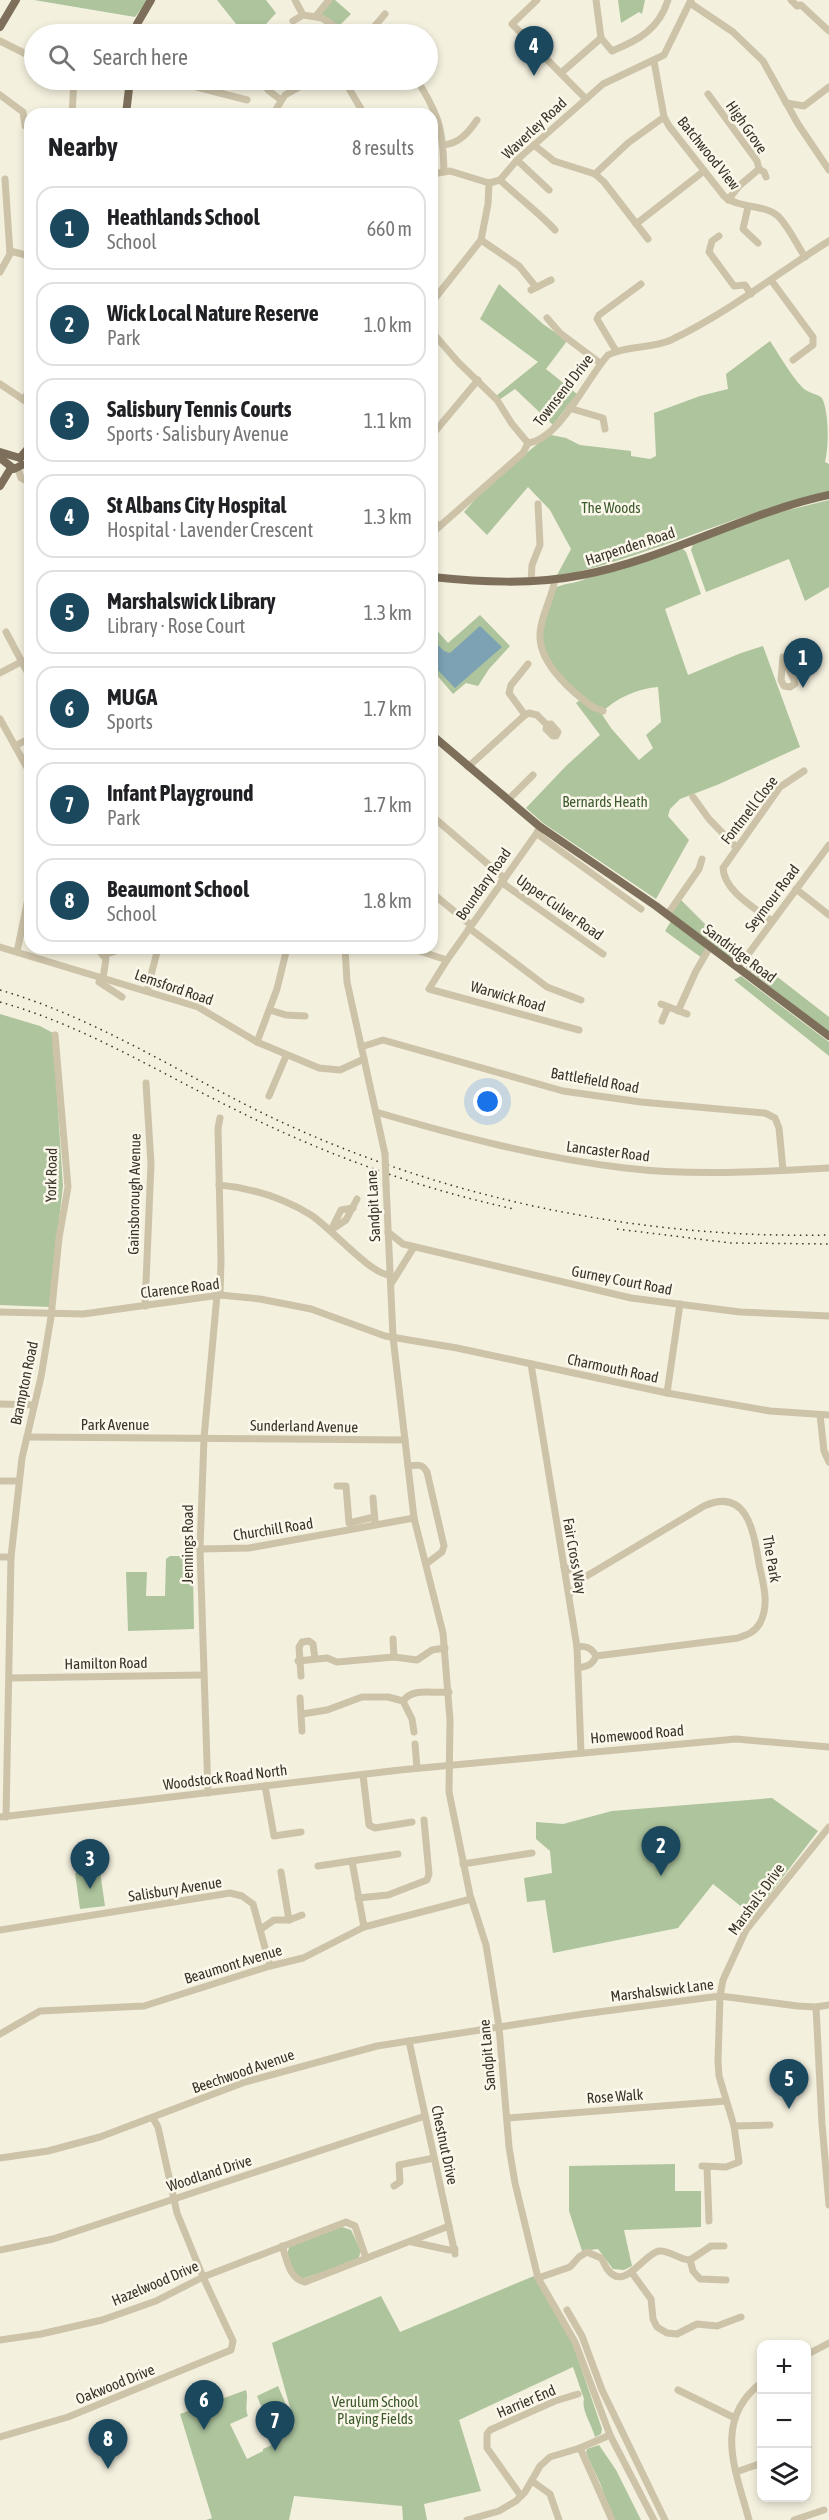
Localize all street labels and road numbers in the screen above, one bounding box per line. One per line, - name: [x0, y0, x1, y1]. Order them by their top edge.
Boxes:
- street label: Waverley Road: [498, 94, 570, 162]
- street label: High Grove: [723, 98, 771, 157]
- street label: Batchwood View: [674, 113, 744, 193]
- street label: Townsend Drive: [530, 351, 596, 429]
- street label: Harpenden Road: [583, 524, 677, 568]
- street label: Fontmell Close: [717, 772, 781, 847]
- street label: Boundary Road: [452, 845, 514, 923]
- street label: Seymour Road: [741, 861, 803, 935]
- street label: Upper Culver Road: [513, 871, 607, 943]
- street label: Sandridge Road: [700, 920, 780, 986]
- street label: Lemsford Road: [132, 966, 216, 1008]
- street label: Warwick Road: [469, 977, 547, 1015]
- street label: Battlefield Road: [550, 1064, 640, 1096]
- street label: Gainsborough Avenue: [124, 1133, 144, 1255]
- street label: Lancaster Road: [565, 1137, 651, 1165]
- street label: York Road: [42, 1148, 60, 1202]
- street label: Sandpit Lane: [363, 1170, 383, 1242]
- street label: Gurney Court Road: [570, 1262, 674, 1298]
- street label: Clarence Road: [140, 1275, 220, 1301]
- street label: Brampton Road: [7, 1340, 41, 1426]
- street label: Charmouth Road: [566, 1350, 660, 1386]
- street label: Park Avenue: [81, 1416, 149, 1433]
- street label: Sunderland Avenue: [250, 1417, 358, 1435]
- street label: Jennings Road: [179, 1504, 196, 1584]
- street label: Churchill Road: [232, 1514, 314, 1544]
- street label: Fair Cross Way: [560, 1517, 590, 1595]
- street label: The Park: [760, 1534, 785, 1584]
- street label: Hamilton Road: [64, 1654, 148, 1672]
- street label: Homewood Road: [589, 1721, 685, 1747]
- street label: Woodstock Road North: [162, 1761, 288, 1793]
- street label: Marshal's Drive: [724, 1860, 788, 1938]
- street label: Salisbury Avenue: [127, 1873, 223, 1905]
- street label: Beaumont Avenue: [182, 1941, 284, 1987]
- street label: Marshalswick Lane: [609, 1975, 715, 2005]
- street label: Sandpit Lane: [475, 2018, 499, 2091]
- street label: Beechwood Avenue: [190, 2045, 297, 2096]
- street label: Rose Walk: [586, 2086, 644, 2106]
- street label: Chestnut Drive: [428, 2104, 462, 2186]
- street label: Woodland Drive: [164, 2151, 254, 2195]
- street label: Hazelwood Drive: [109, 2257, 201, 2309]
- street label: Oakwood Drive: [73, 2360, 157, 2408]
- street label: Harrier End: [494, 2381, 558, 2421]

